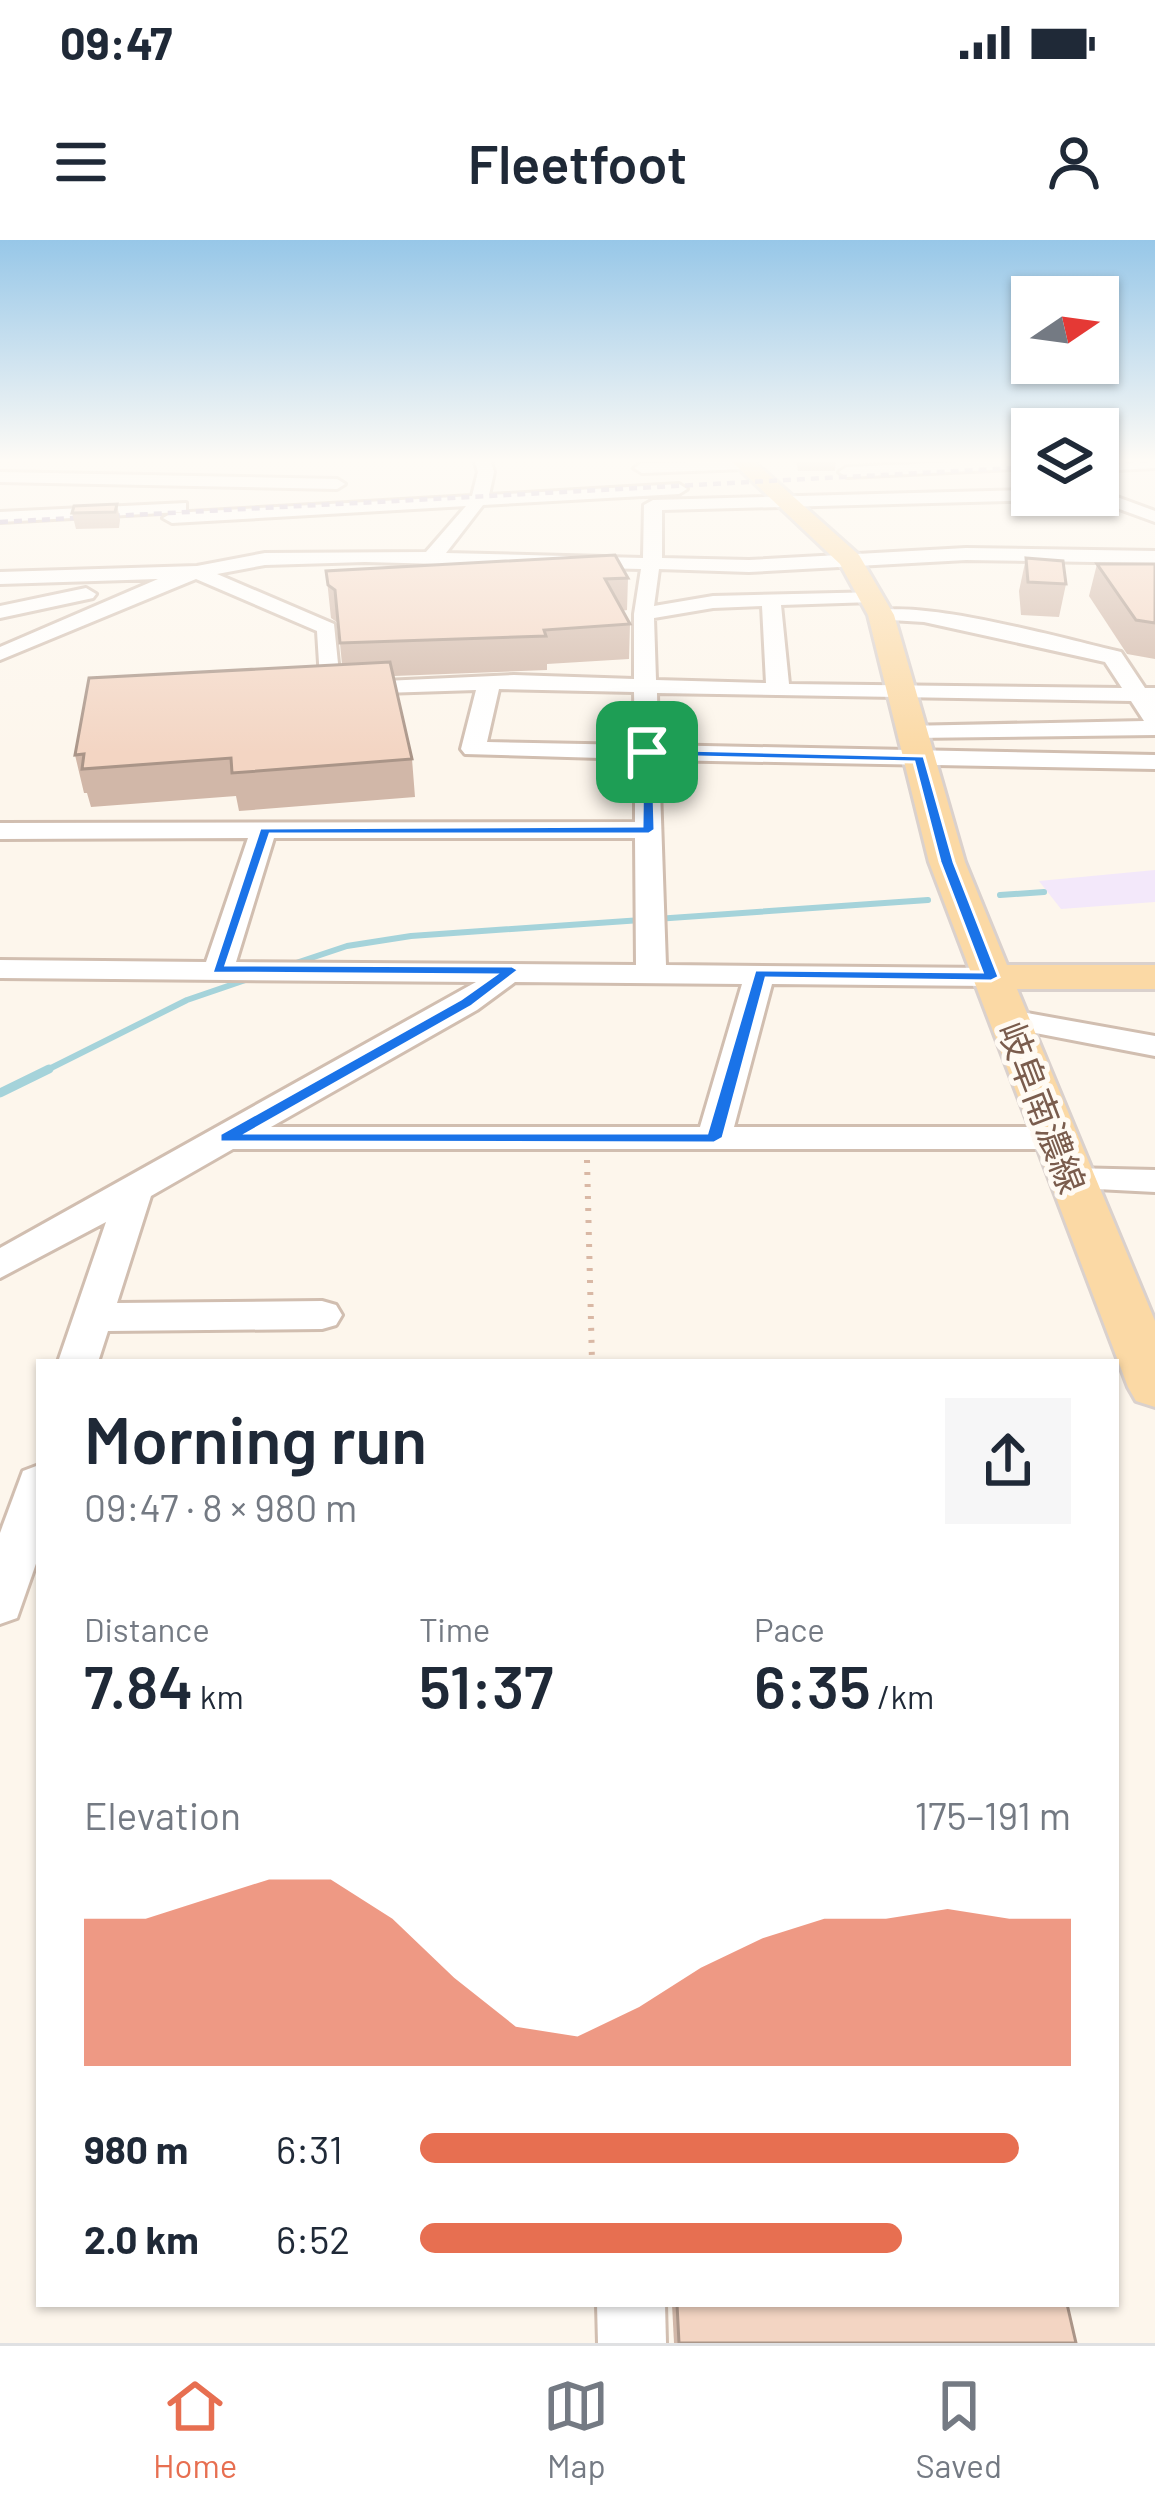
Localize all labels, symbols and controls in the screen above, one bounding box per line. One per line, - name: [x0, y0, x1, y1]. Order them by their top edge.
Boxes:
- text: 09:47: [60, 15, 172, 69]
- icon: menu: [48, 129, 114, 195]
- icon: person: [1041, 129, 1107, 195]
- text: Fleetfoot: [468, 130, 687, 195]
- north arrow: [1011, 276, 1119, 384]
- map controls: [1011, 276, 1119, 516]
- button: layers: [1011, 408, 1119, 516]
- pin: [596, 701, 698, 803]
- icon: arrive: [614, 719, 680, 785]
- street label: 岐阜南濃線: [991, 1015, 1095, 1199]
- text: Morning run: [84, 1398, 427, 1477]
- button: share: [945, 1398, 1071, 1524]
- text: 09:47 · 8 × 980 m: [84, 1483, 357, 1530]
- text: Distance: [84, 1609, 210, 1649]
- text: Time: [419, 1609, 490, 1649]
- text: Pace: [754, 1609, 825, 1649]
- text: 7.84: [84, 1649, 193, 1721]
- text: 51:37: [419, 1649, 553, 1721]
- text: 6:35: [754, 1649, 871, 1721]
- text: km: [193, 1676, 244, 1716]
- text: /km: [871, 1676, 934, 1716]
- text: Elevation: [84, 1791, 241, 1838]
- text: 175–191 m: [914, 1791, 1071, 1838]
- text: 980 m: [84, 2125, 188, 2172]
- text: 6:31: [276, 2125, 343, 2172]
- text: 2.0 km: [84, 2215, 199, 2262]
- text: 6:52: [276, 2215, 350, 2262]
- tab: Home: [153, 2373, 237, 2485]
- tab: Map: [543, 2373, 609, 2485]
- tab: Saved: [915, 2373, 1002, 2485]

